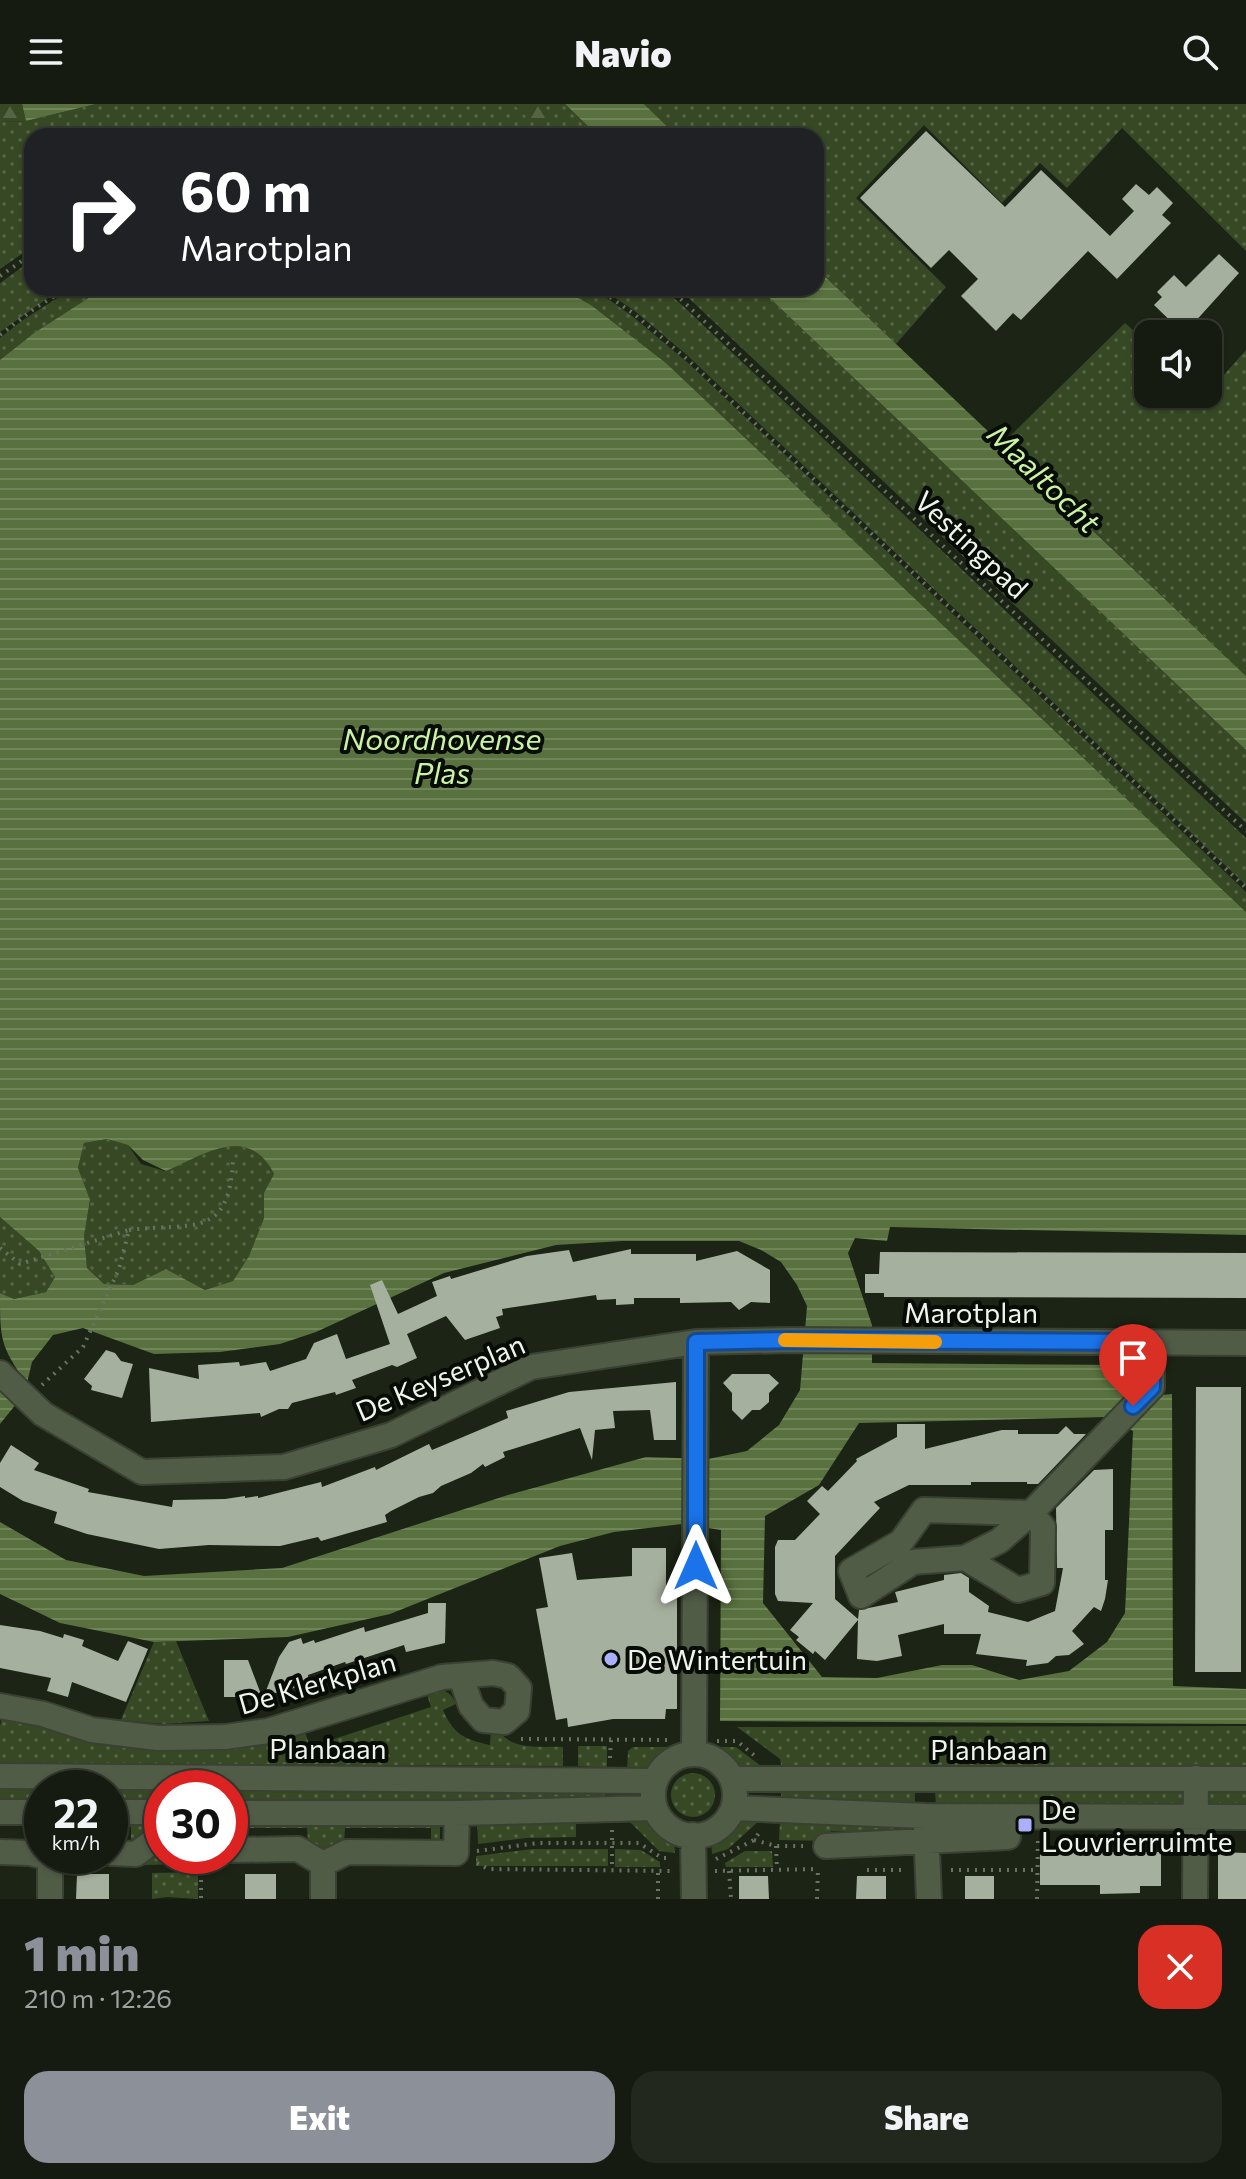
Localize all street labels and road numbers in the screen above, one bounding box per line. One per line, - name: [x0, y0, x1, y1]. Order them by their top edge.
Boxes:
- street label: Vestingpad: [908, 483, 1036, 605]
- street label: Marotplan: [904, 1295, 1038, 1329]
- street label: De Keyserplan: [350, 1326, 530, 1428]
- street label: De Klerkplan: [234, 1643, 400, 1721]
- street label: Planbaan: [269, 1731, 387, 1765]
- street label: Planbaan: [930, 1732, 1048, 1766]

